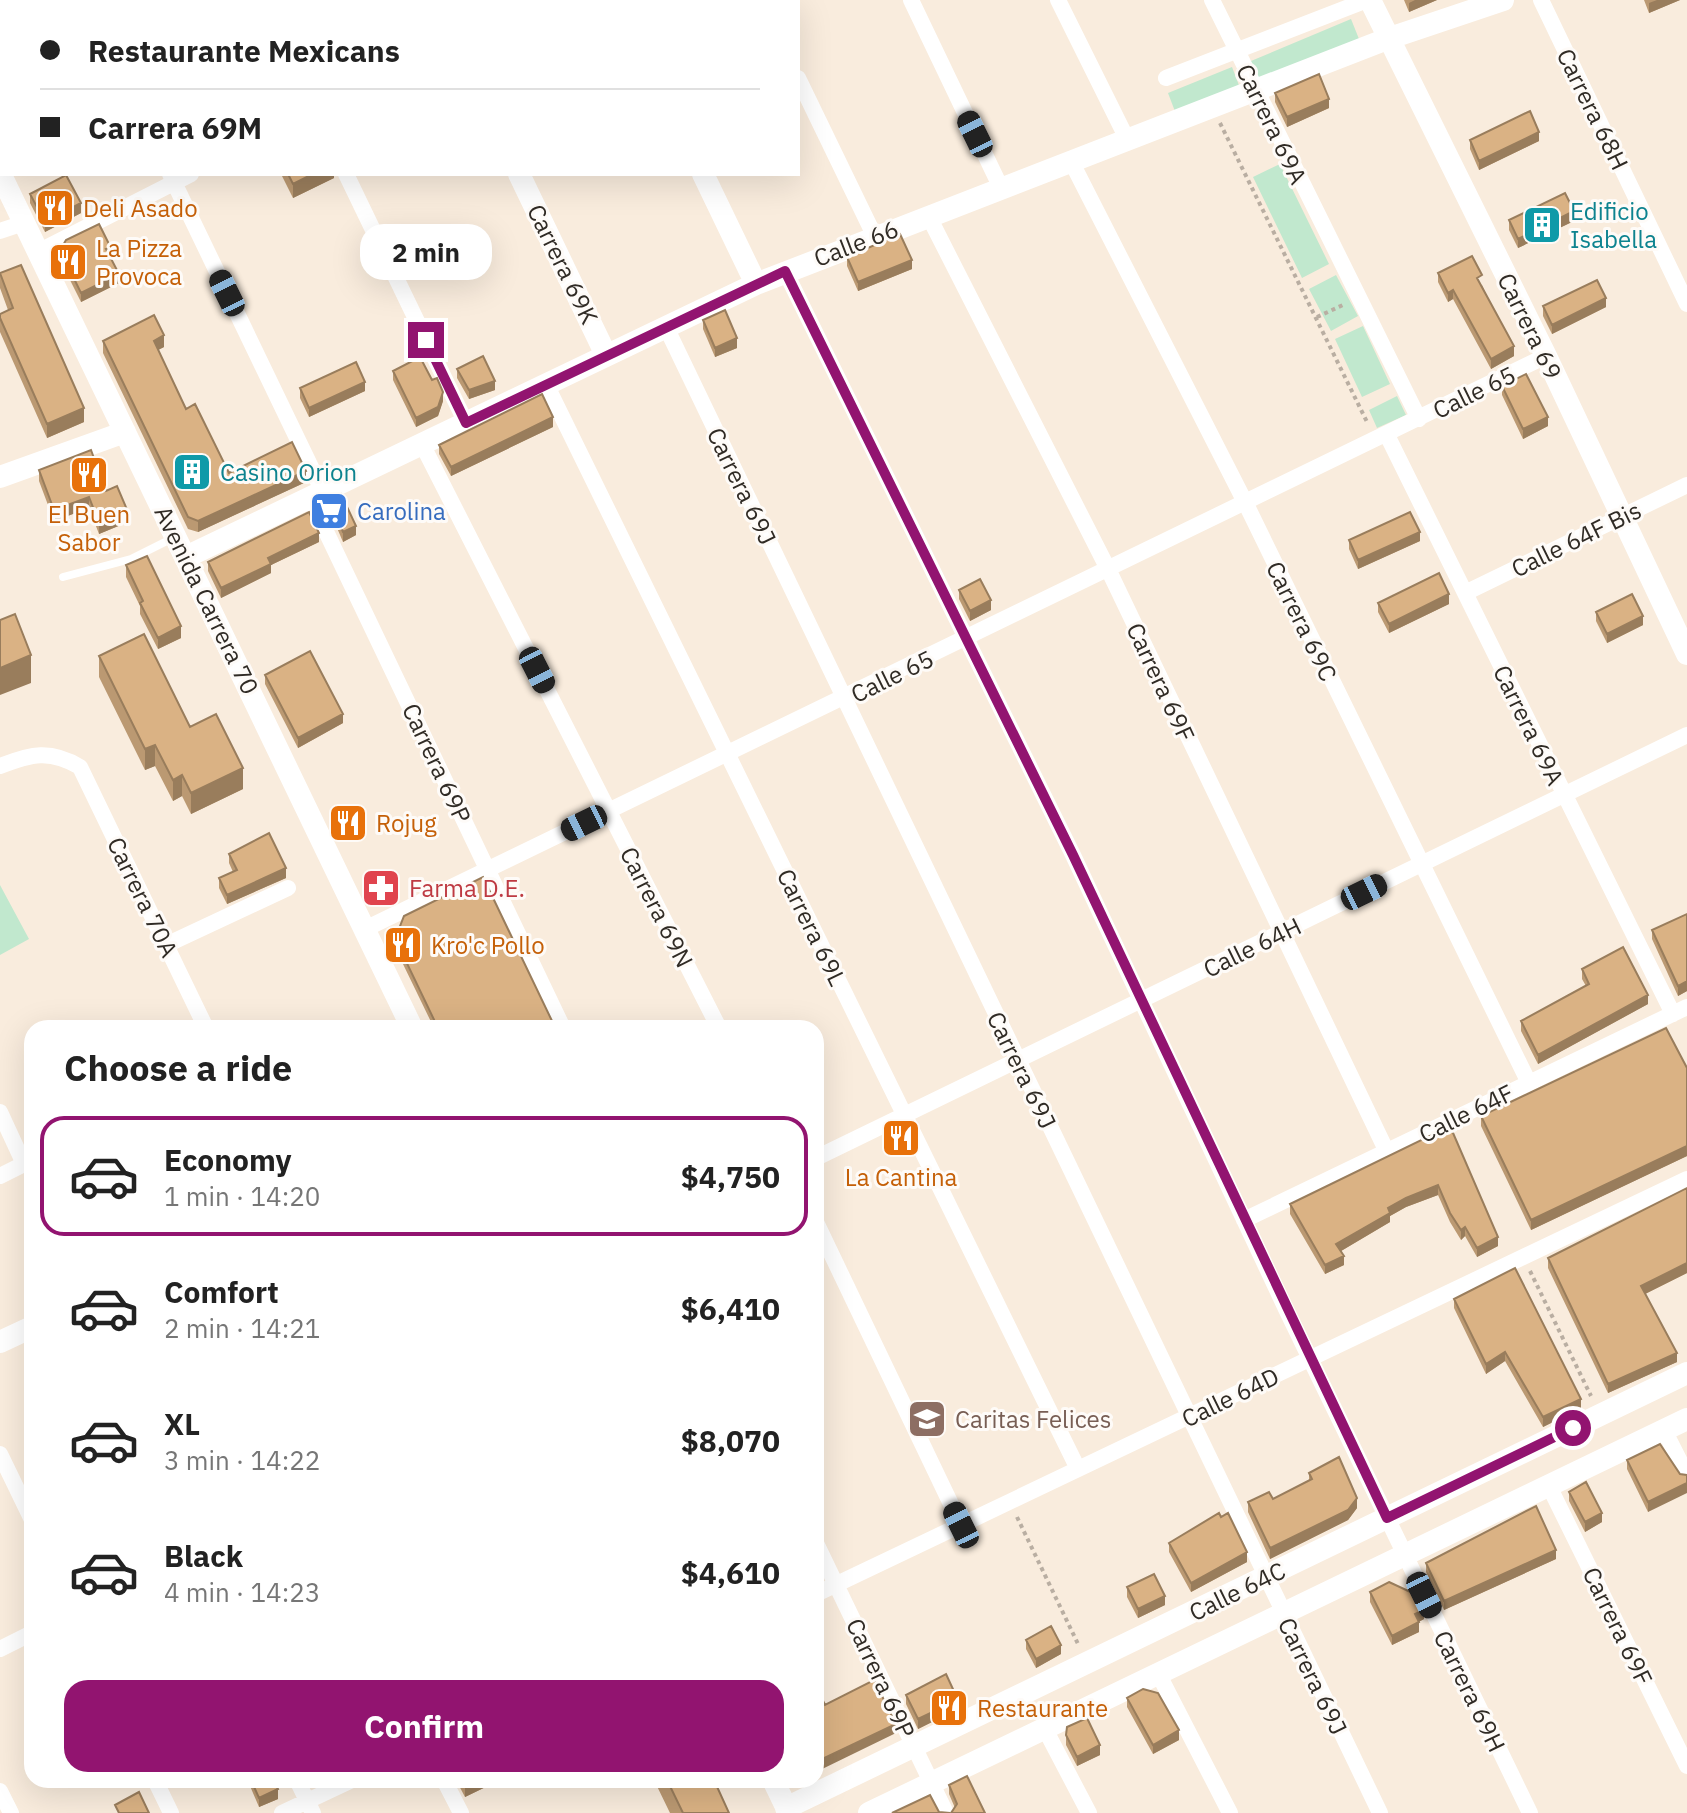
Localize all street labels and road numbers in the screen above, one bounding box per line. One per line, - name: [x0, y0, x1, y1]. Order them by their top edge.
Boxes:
- street label: Carrera 68H: [1550, 43, 1636, 175]
- street label: Carrera 69A: [1229, 59, 1315, 189]
- street label: Carrera 69K: [520, 199, 606, 329]
- street label: Calle 66: [809, 212, 903, 274]
- street label: Carrera 69: [1491, 268, 1569, 384]
- street label: Calle 65: [1427, 358, 1521, 426]
- street label: Carrera 69J: [700, 422, 784, 550]
- street label: Calle 64F Bis: [1506, 494, 1646, 584]
- street label: Avenida Carrera 70: [147, 500, 267, 700]
- street label: Carrera 69C: [1259, 556, 1345, 686]
- street label: Carrera 69F: [1119, 617, 1203, 747]
- street label: Calle 65: [845, 642, 939, 710]
- street label: Carrera 69A: [1486, 660, 1572, 790]
- street label: Carrera 69P: [395, 698, 479, 828]
- street label: Carrera 70A: [100, 832, 186, 962]
- street label: Carrera 69N: [613, 841, 701, 973]
- street label: Carrera 69L: [770, 863, 854, 991]
- street label: Calle 64H: [1198, 910, 1306, 984]
- street label: Carrera 69J: [980, 1006, 1064, 1134]
- street label: Calle 64F: [1413, 1076, 1519, 1150]
- street label: Calle 64D: [1176, 1360, 1284, 1434]
- street label: Calle 64C: [1184, 1554, 1290, 1628]
- street label: Carrera 69F: [1576, 1562, 1660, 1690]
- street label: Carrera 69J: [1271, 1612, 1355, 1740]
- street label: Carrera 69P: [839, 1613, 923, 1743]
- street label: Carrera 69H: [1427, 1625, 1513, 1757]

